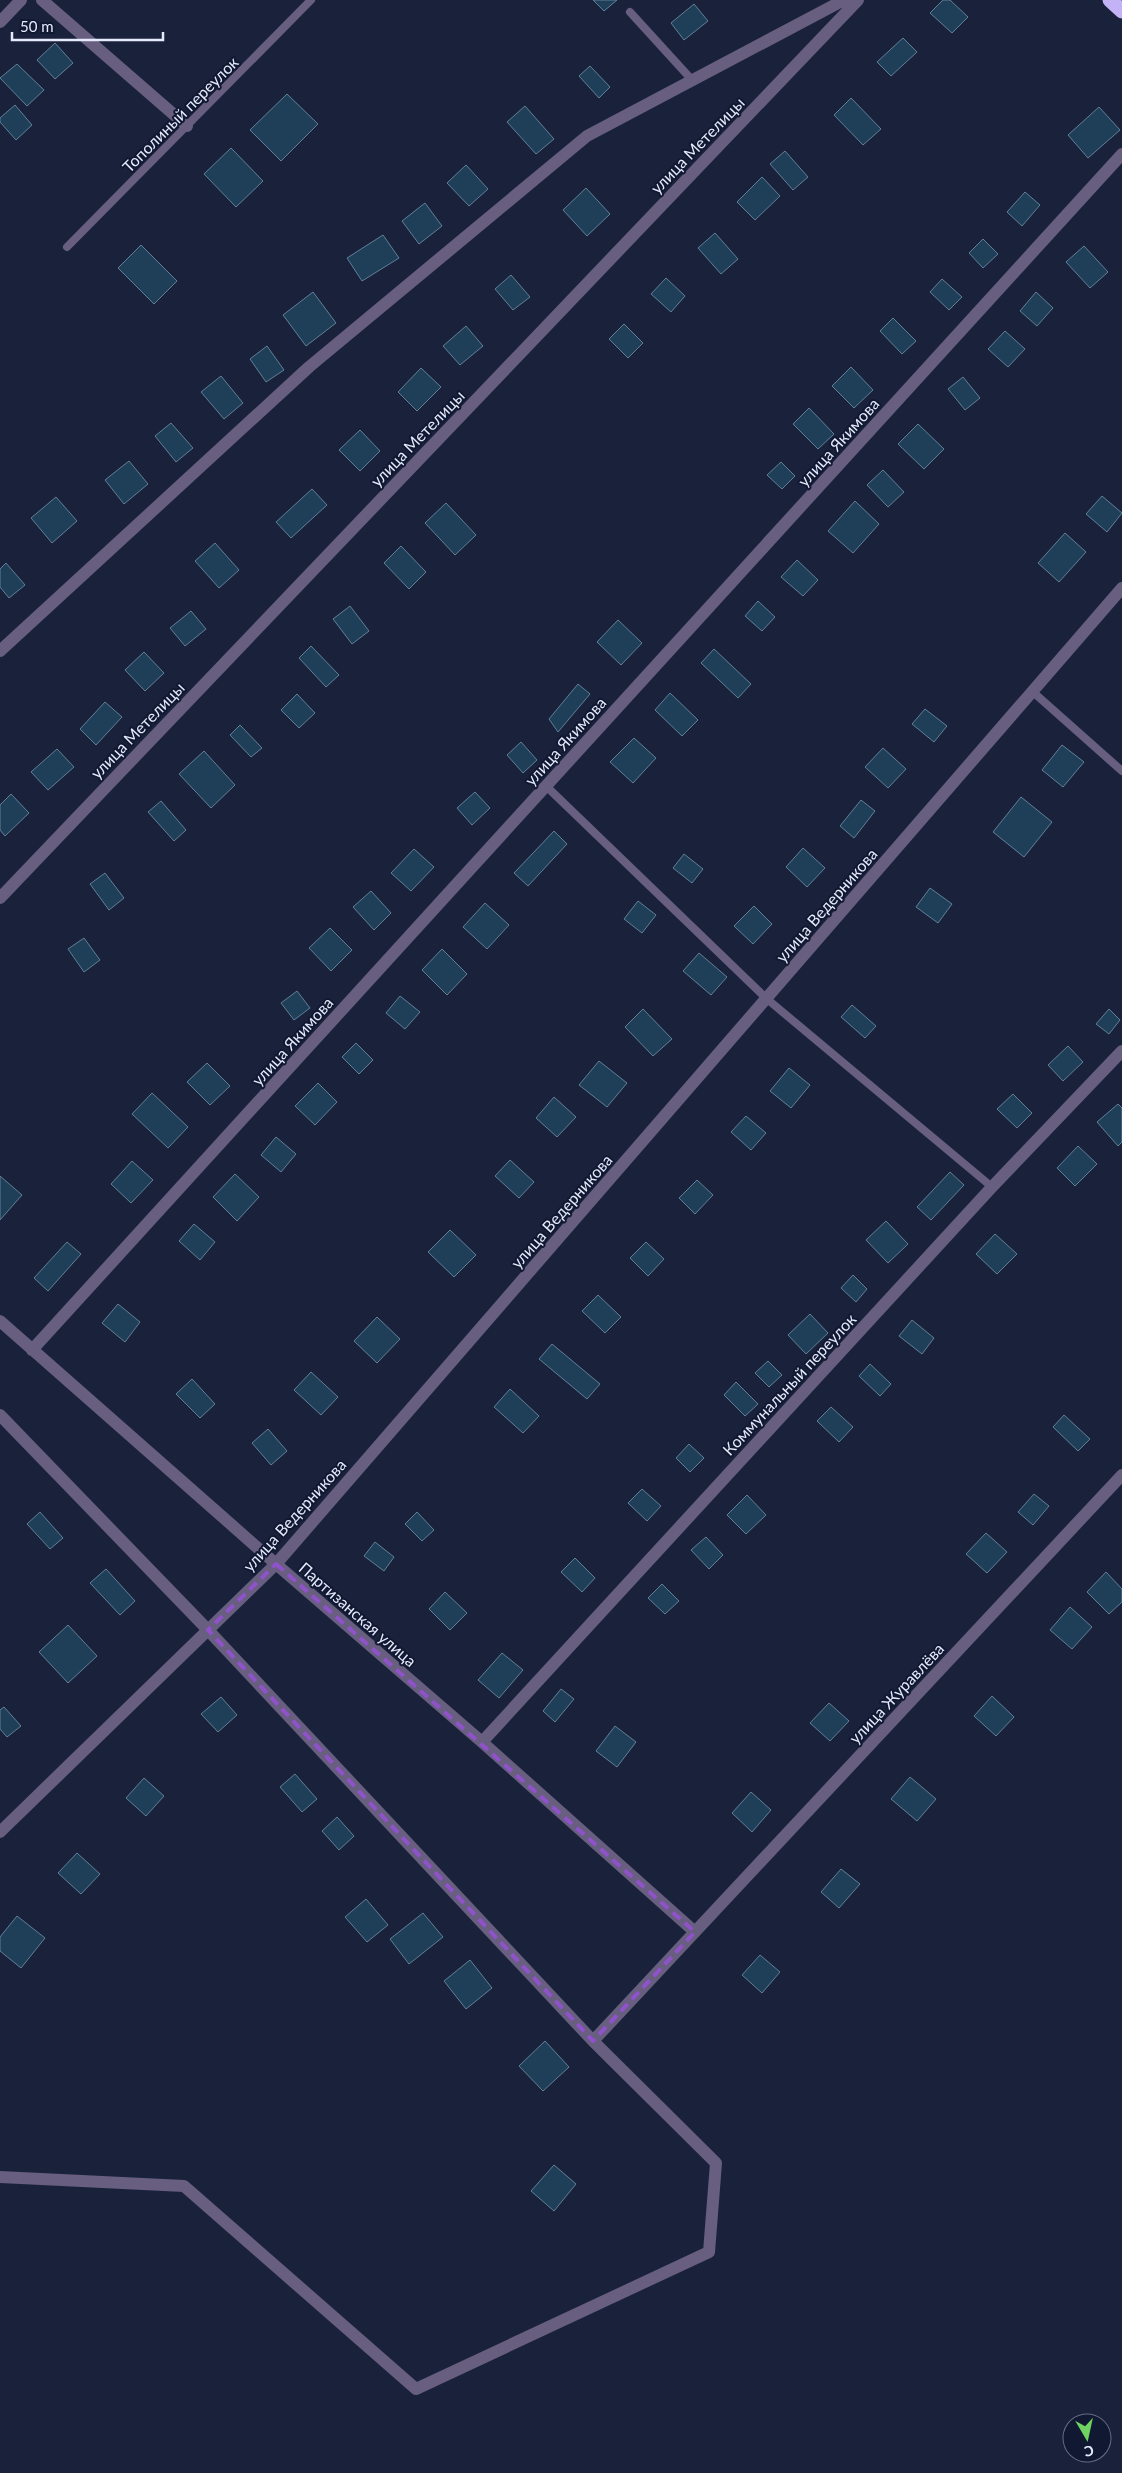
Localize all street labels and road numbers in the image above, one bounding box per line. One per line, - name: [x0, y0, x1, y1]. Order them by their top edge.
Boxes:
- street label: Тополиный переулок: [118, 52, 242, 176]
- street label: улица Метелицы: [646, 93, 748, 197]
- street label: улица Метелицы: [366, 386, 468, 490]
- street label: улица Якимова: [793, 394, 883, 490]
- street label: улица Метелицы: [86, 678, 188, 782]
- street label: улица Якимова: [520, 693, 610, 789]
- street label: улица Ведерникова: [771, 844, 881, 966]
- street label: улица Якимова: [247, 993, 337, 1089]
- street label: улица Ведерникова: [506, 1150, 616, 1272]
- street label: Коммунальный переулок: [718, 1309, 860, 1459]
- street label: улица Ведерникова: [239, 1455, 349, 1575]
- street label: Партизанская улица: [295, 1558, 421, 1670]
- street label: улица Журавлёва: [845, 1639, 947, 1747]

